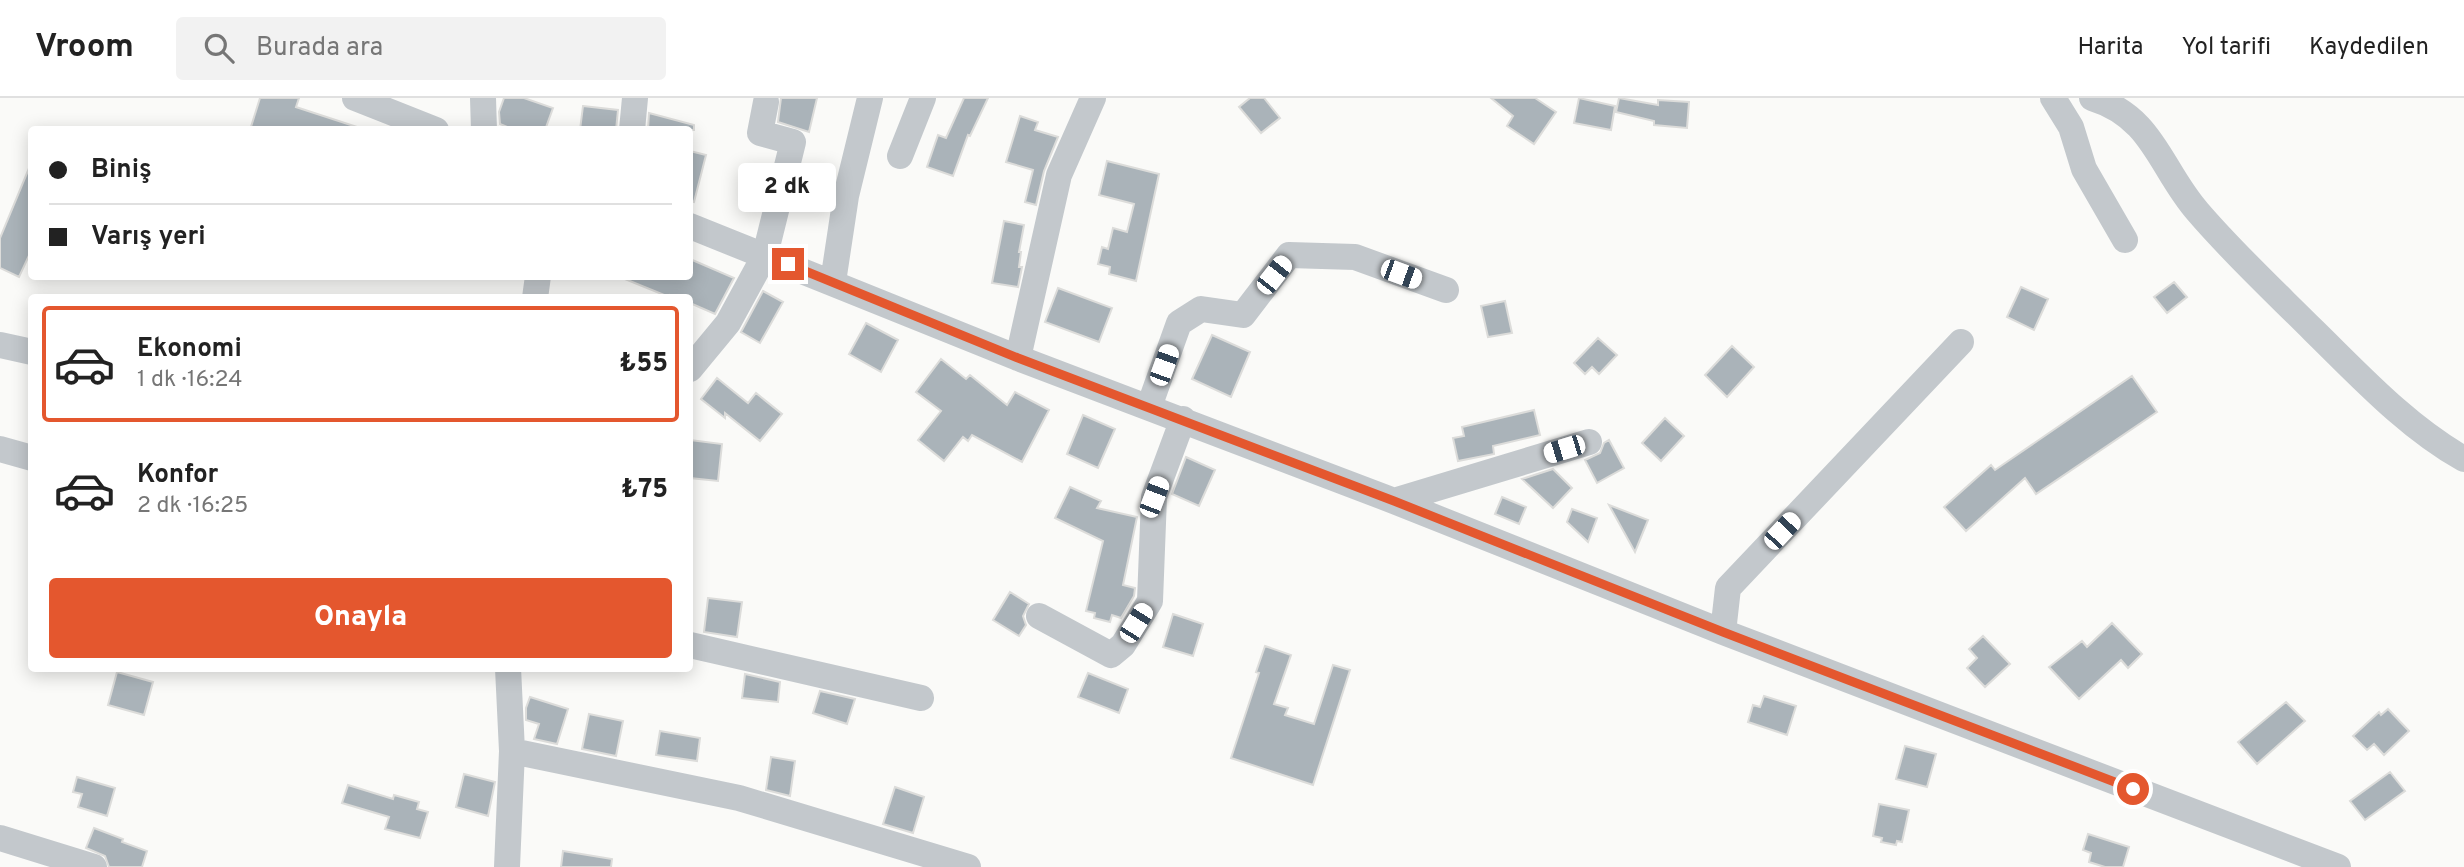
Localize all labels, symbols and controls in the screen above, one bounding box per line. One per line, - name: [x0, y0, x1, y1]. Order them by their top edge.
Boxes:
- search box: [176, 17, 666, 80]
- text: Vroom: [35, 27, 134, 69]
- icon: search: [200, 29, 238, 67]
- text: Burada ara: [256, 32, 383, 65]
- text: Harita: [2078, 33, 2143, 63]
- text: Yol tarifi: [2181, 33, 2271, 63]
- text: Kaydedilen: [2309, 33, 2429, 63]
- text: Biniş: [91, 154, 152, 187]
- callout: 2 dk: [739, 162, 837, 212]
- text: 2 dk: [764, 173, 810, 202]
- text: Varış yeri: [91, 221, 206, 254]
- route end: [772, 248, 804, 280]
- car: [1253, 252, 1296, 298]
- car: [1378, 257, 1425, 291]
- icon: car: [53, 333, 116, 396]
- text: Ekonomi: [137, 333, 242, 366]
- car: [1147, 342, 1182, 388]
- text: ₺55: [619, 348, 668, 381]
- text: 1 dk · 16:24: [137, 366, 243, 395]
- car: [1541, 433, 1588, 465]
- icon: car: [53, 459, 116, 522]
- text: Konfor: [137, 459, 218, 492]
- text: ₺75: [621, 474, 668, 507]
- car: [1137, 474, 1172, 520]
- text: 2 dk · 16:25: [137, 492, 248, 521]
- car: [1760, 508, 1805, 554]
- button: Onayla: [49, 578, 672, 658]
- car: [1116, 600, 1157, 646]
- route start: [2117, 773, 2149, 805]

